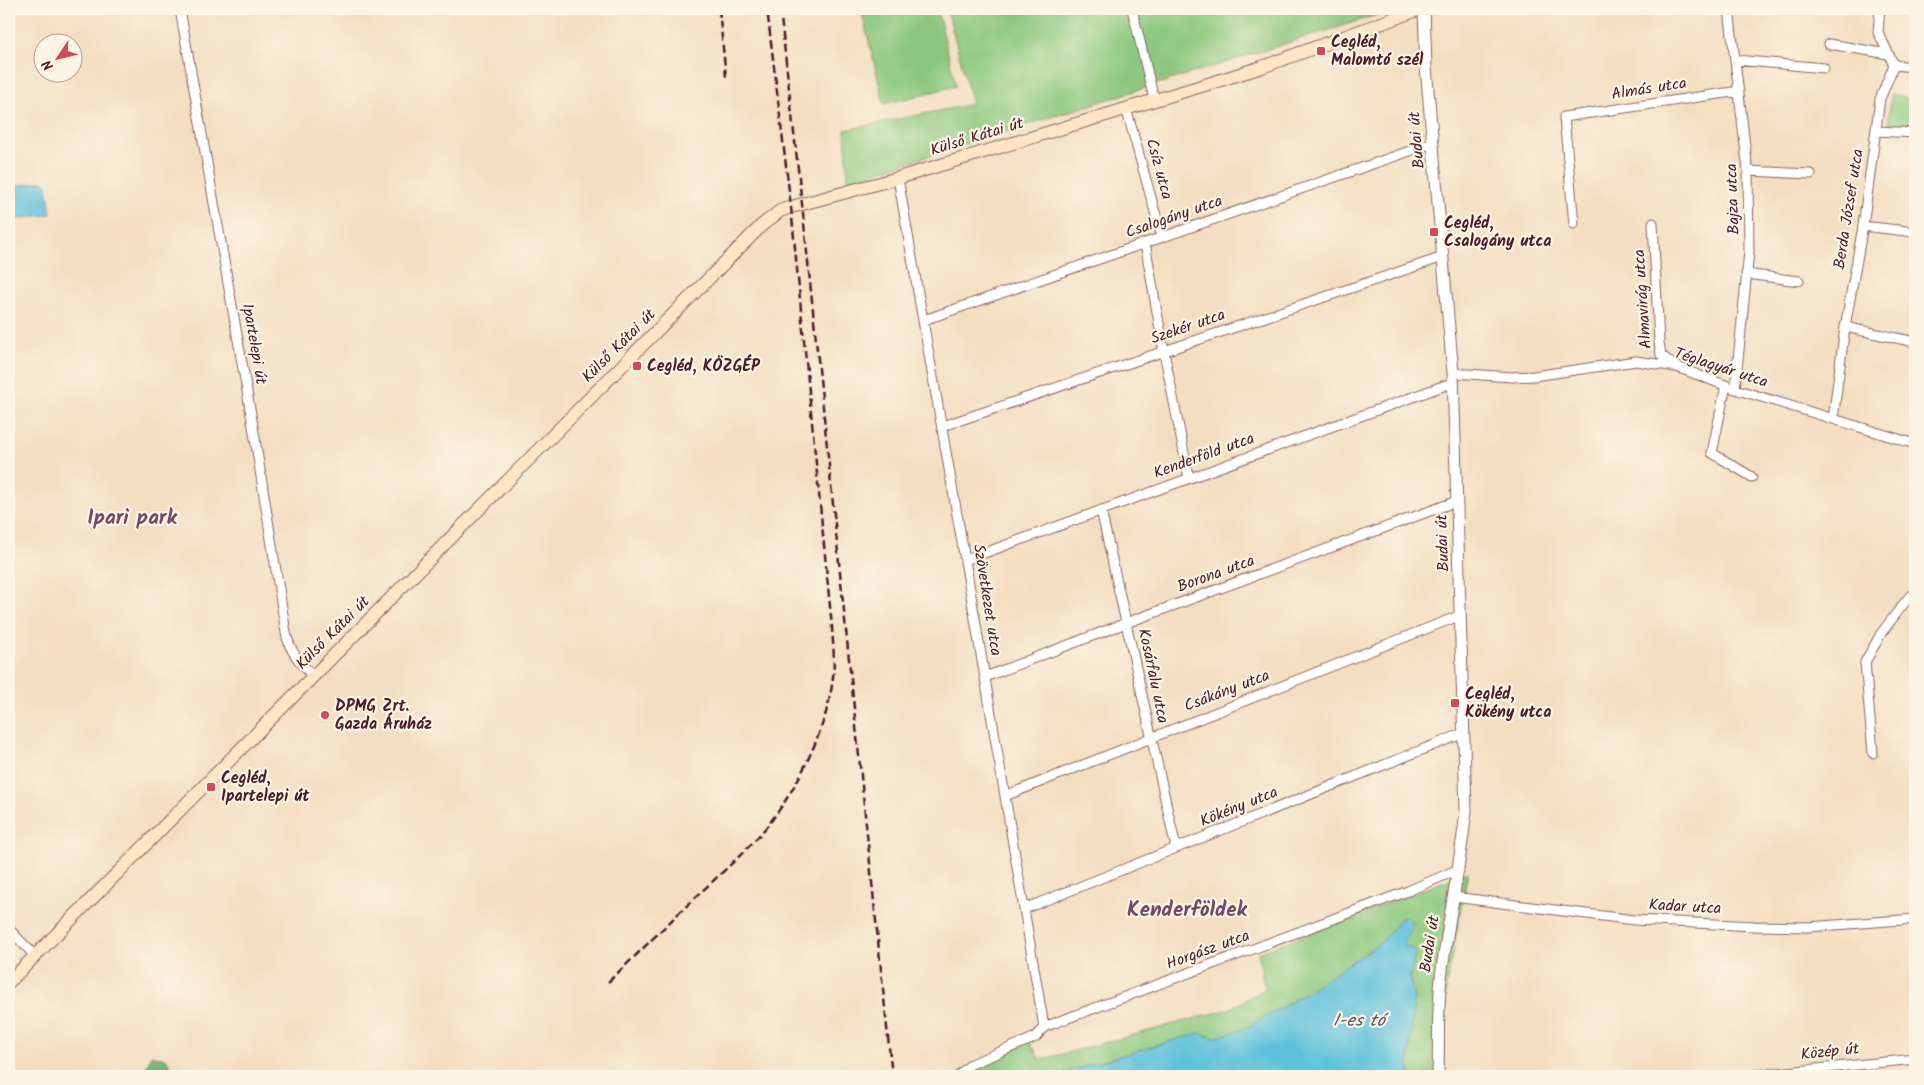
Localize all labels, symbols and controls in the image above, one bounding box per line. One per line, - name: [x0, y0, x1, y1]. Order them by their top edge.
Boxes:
- place label: Cegléd, Malomtó szél: [1331, 30, 1424, 73]
- north arrow: [32, 32, 82, 82]
- marker: Cegléd, Malomtó szél: [1315, 45, 1327, 57]
- text: N: [37, 55, 60, 75]
- street label: Almás utca: [1610, 71, 1688, 107]
- street label: Budai út: [1402, 109, 1432, 170]
- street label: Külső Kátai út: [927, 111, 1027, 163]
- street label: Csíz utca: [1139, 136, 1179, 202]
- street label: Berda József utca: [1827, 147, 1871, 271]
- street label: Bajza utca: [1719, 163, 1747, 235]
- street label: Csalogány utca: [1122, 189, 1226, 245]
- place label: Cegléd, Csalogány utca: [1444, 211, 1551, 254]
- marker: Cegléd, Csalogány utca: [1428, 226, 1440, 238]
- street label: Almavirág utca: [1627, 248, 1659, 350]
- street label: Ipartelepi út: [235, 302, 274, 387]
- street label: Külső Kátai út: [576, 303, 662, 389]
- street label: Szekér utca: [1147, 303, 1229, 351]
- street label: Téglagyár utca: [1671, 341, 1771, 395]
- place label: Cegléd, KÖZGÉP: [647, 354, 761, 379]
- marker: Cegléd, KÖZGÉP: [631, 360, 643, 372]
- street label: Kenderföld utca: [1150, 426, 1258, 486]
- district label: Ipari park: [87, 502, 177, 535]
- street label: Budai út: [1429, 513, 1456, 572]
- street label: Szövetkezet utca: [966, 542, 1008, 658]
- street label: Borona utca: [1174, 548, 1258, 600]
- street label: Külső Kátai út: [290, 590, 376, 676]
- street label: Kosárfalu utca: [1131, 626, 1175, 726]
- street label: Csákány utca: [1181, 663, 1273, 719]
- place label: Cegléd, Kökény utca: [1465, 682, 1551, 725]
- place label: DPMG Zrt. Gazda Áruház: [335, 694, 432, 737]
- marker: Cegléd, Kökény utca: [1449, 697, 1461, 709]
- marker: DPMG Zrt. Gazda Áruház: [319, 709, 331, 721]
- place label: Cegléd, Ipartelepi út: [221, 766, 310, 809]
- street label: Kökény utca: [1196, 780, 1282, 834]
- marker: Cegléd, Ipartelepi út: [205, 781, 217, 793]
- street label: Kadar utca: [1648, 893, 1722, 921]
- district label: Kenderföldek: [1127, 894, 1248, 927]
- street label: Budai út: [1413, 913, 1447, 974]
- street label: Horgász utca: [1163, 923, 1253, 977]
- water label: I-es tó: [1333, 1007, 1389, 1036]
- street label: Közép út: [1800, 1036, 1861, 1067]

